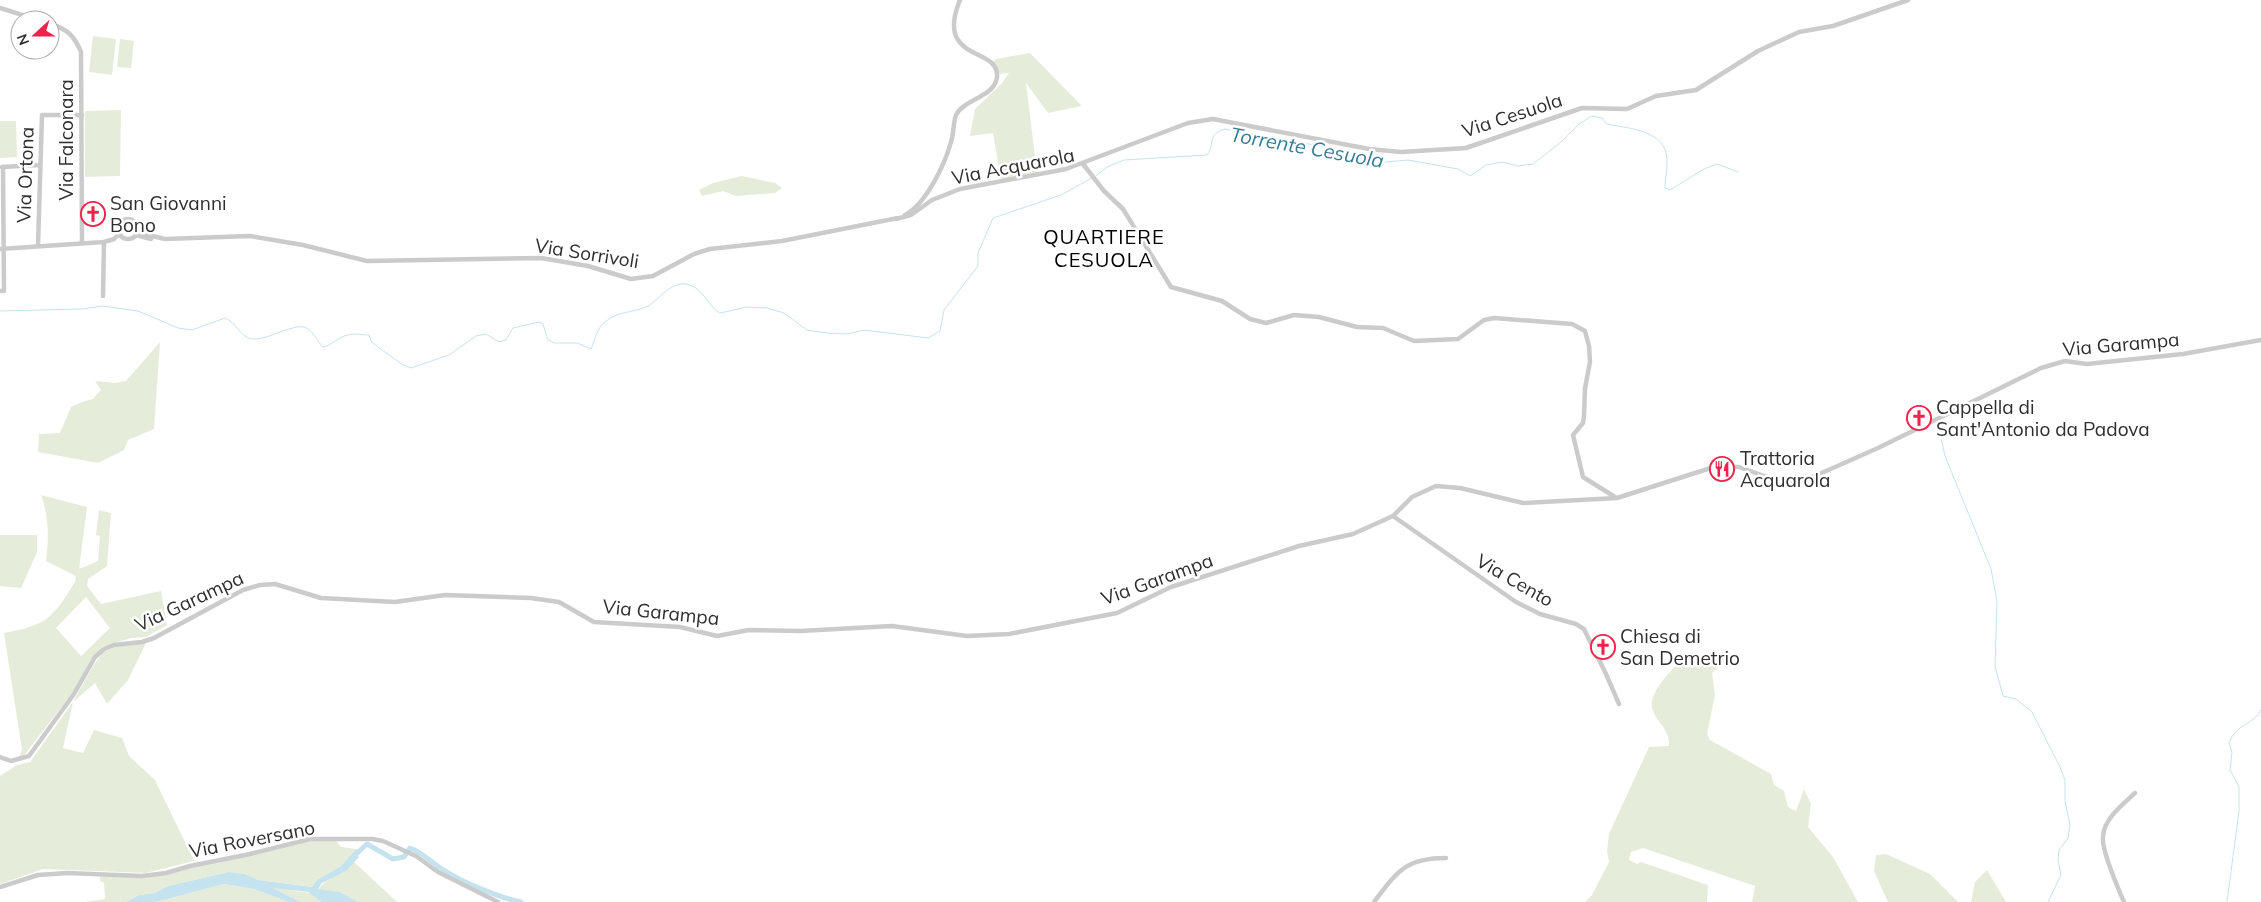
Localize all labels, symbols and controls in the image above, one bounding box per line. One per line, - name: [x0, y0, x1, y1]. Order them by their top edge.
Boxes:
- north arrow: [10, 10, 60, 60]
- text: N: [13, 31, 33, 48]
- street label: Via Falconara: [54, 79, 78, 201]
- street label: Via Cesuola: [1459, 88, 1565, 142]
- water label: Torrente Cesuola: [1228, 121, 1386, 173]
- street label: Via Ortona: [11, 127, 39, 223]
- street label: Via Acquarola: [950, 142, 1076, 190]
- place label: San Giovanni Bono: [110, 191, 227, 237]
- church icon: San Giovanni Bono: [80, 201, 106, 227]
- district label: QUARTIERE CESUOLA: [1043, 224, 1165, 272]
- street label: Via Sorrivoli: [533, 233, 641, 273]
- street label: Via Garampa: [2062, 327, 2180, 361]
- place label: Cappella di Sant'Antonio da Padova: [1936, 395, 2150, 441]
- church icon: Cappella di Sant'Antonio da Padova: [1906, 405, 1932, 431]
- place label: Trattoria Acquarola: [1740, 446, 1830, 492]
- restaurant icon: Trattoria Acquarola: [1709, 456, 1735, 482]
- street label: Via Garampa: [1098, 548, 1216, 610]
- street label: Via Cento: [1472, 548, 1558, 612]
- street label: Via Garampa: [131, 565, 247, 637]
- street label: Via Garampa: [602, 594, 720, 630]
- place label: Chiesa di San Demetrio: [1620, 624, 1740, 670]
- church icon: Chiesa di San Demetrio: [1590, 634, 1616, 660]
- street label: Via Roversano: [187, 815, 317, 863]

